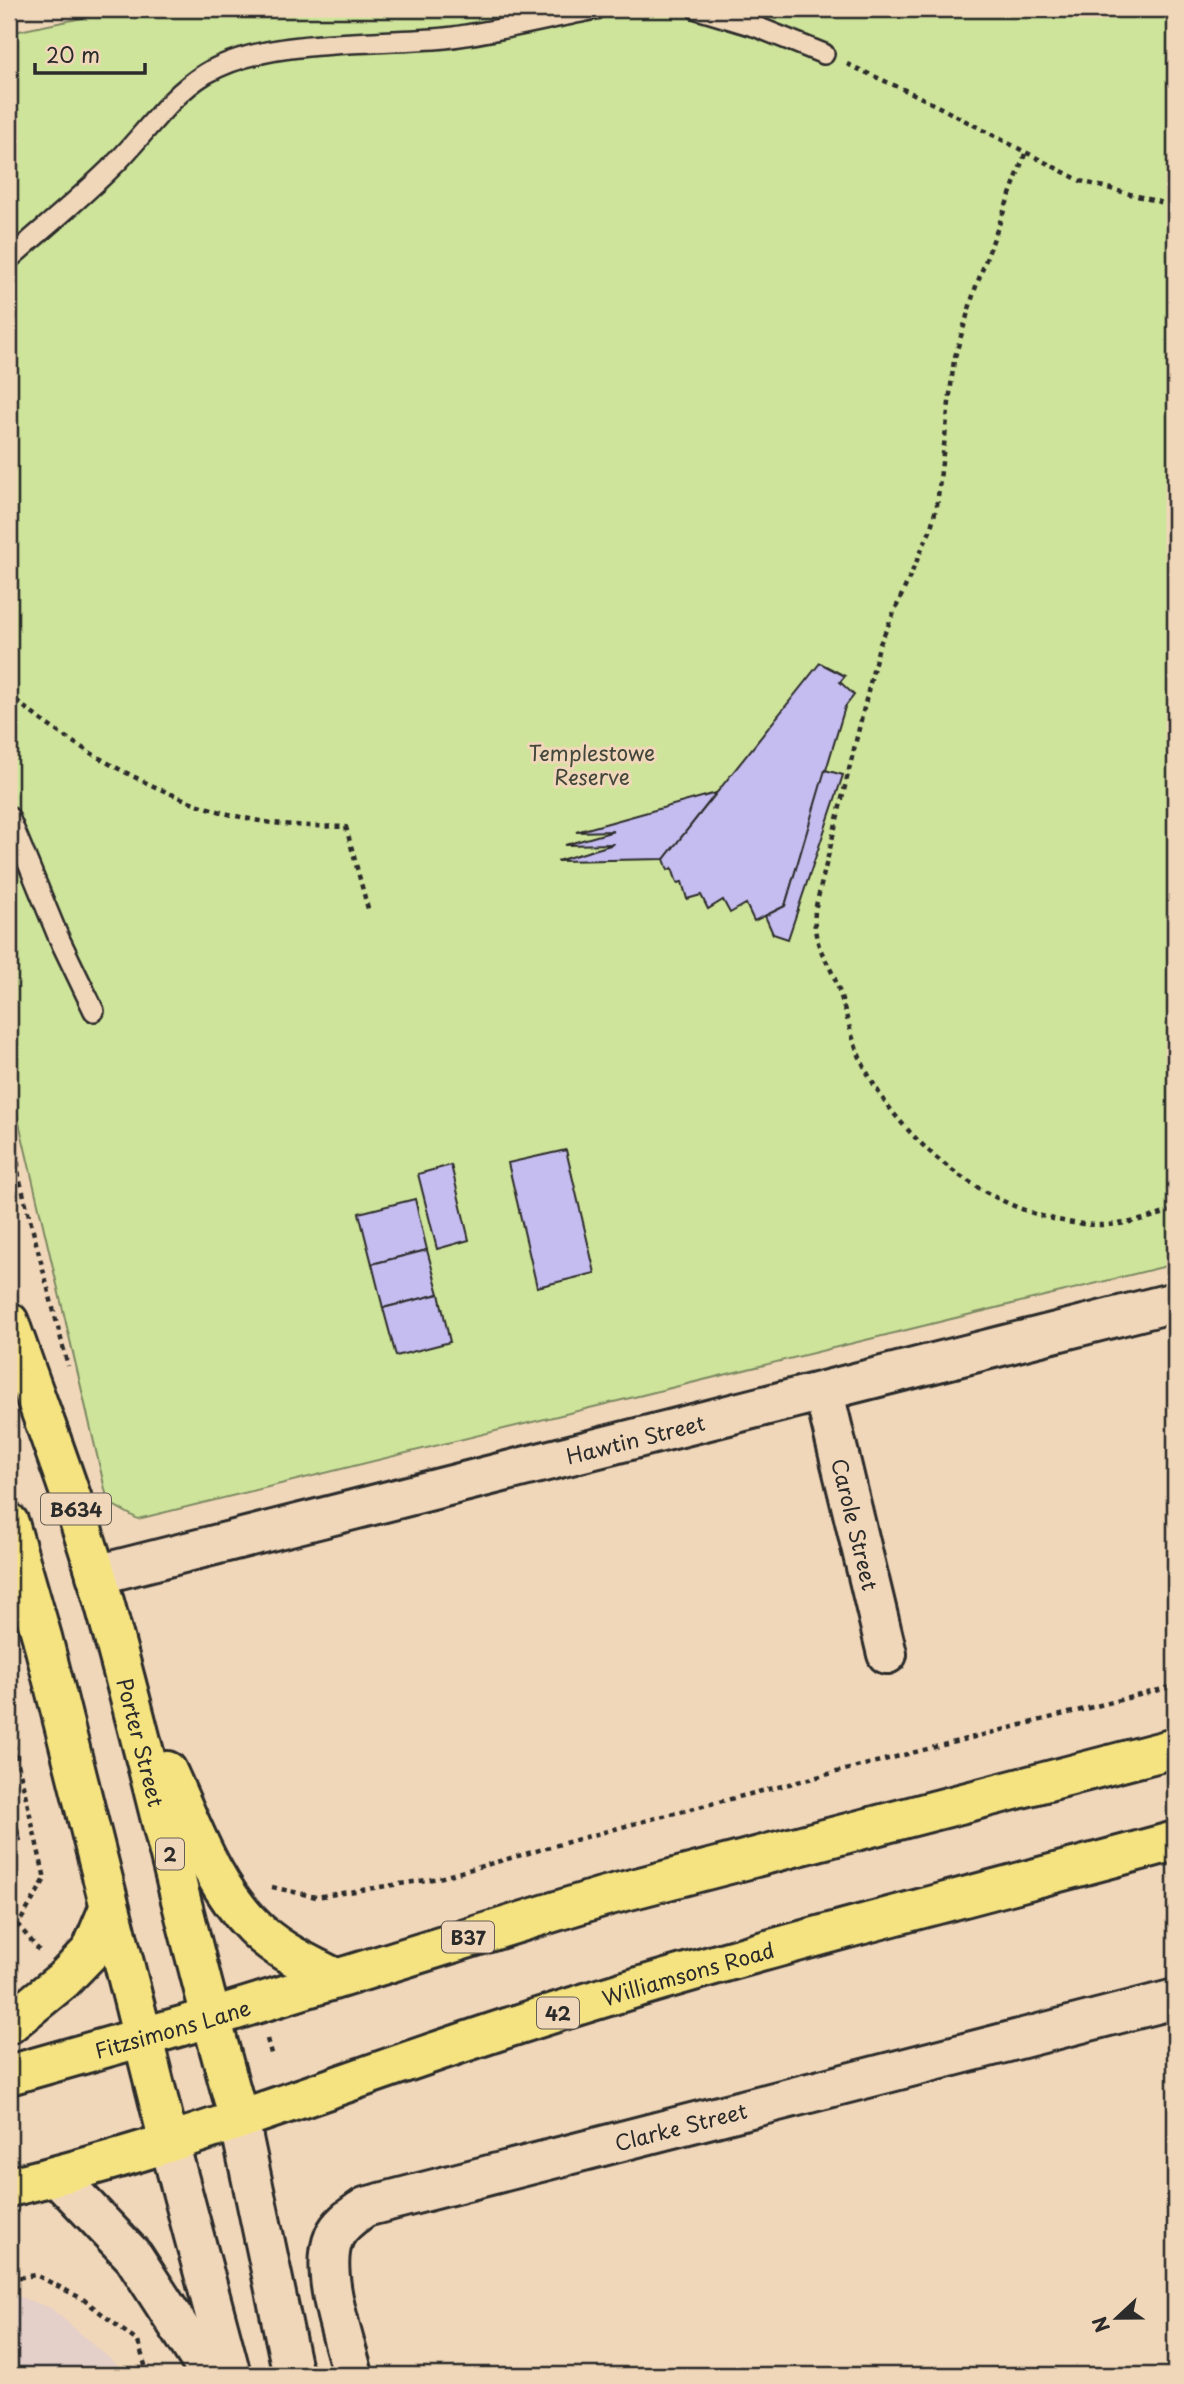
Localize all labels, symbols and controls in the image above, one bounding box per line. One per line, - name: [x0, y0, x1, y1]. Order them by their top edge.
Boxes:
- scale bar: [35, 32, 145, 76]
- text: 20 m: [46, 38, 100, 70]
- park label: Templestowe Reserve: [529, 736, 655, 792]
- street label: Hawtin Street: [562, 1406, 708, 1472]
- street label: Carole Street: [824, 1455, 887, 1593]
- road number: B634: [41, 1494, 111, 1525]
- street label: Porter Street: [110, 1674, 173, 1810]
- road number: 2: [156, 1838, 184, 1870]
- road number: B37: [442, 1922, 494, 1952]
- street label: Williamsons Road: [598, 1933, 778, 2013]
- street label: Fitzsimons Lane: [91, 1990, 254, 2066]
- road number: 42: [537, 1997, 579, 2028]
- street label: Clarke Street: [611, 2094, 750, 2158]
- north arrow: [1082, 2282, 1152, 2352]
- text: N: [1085, 2313, 1116, 2337]

